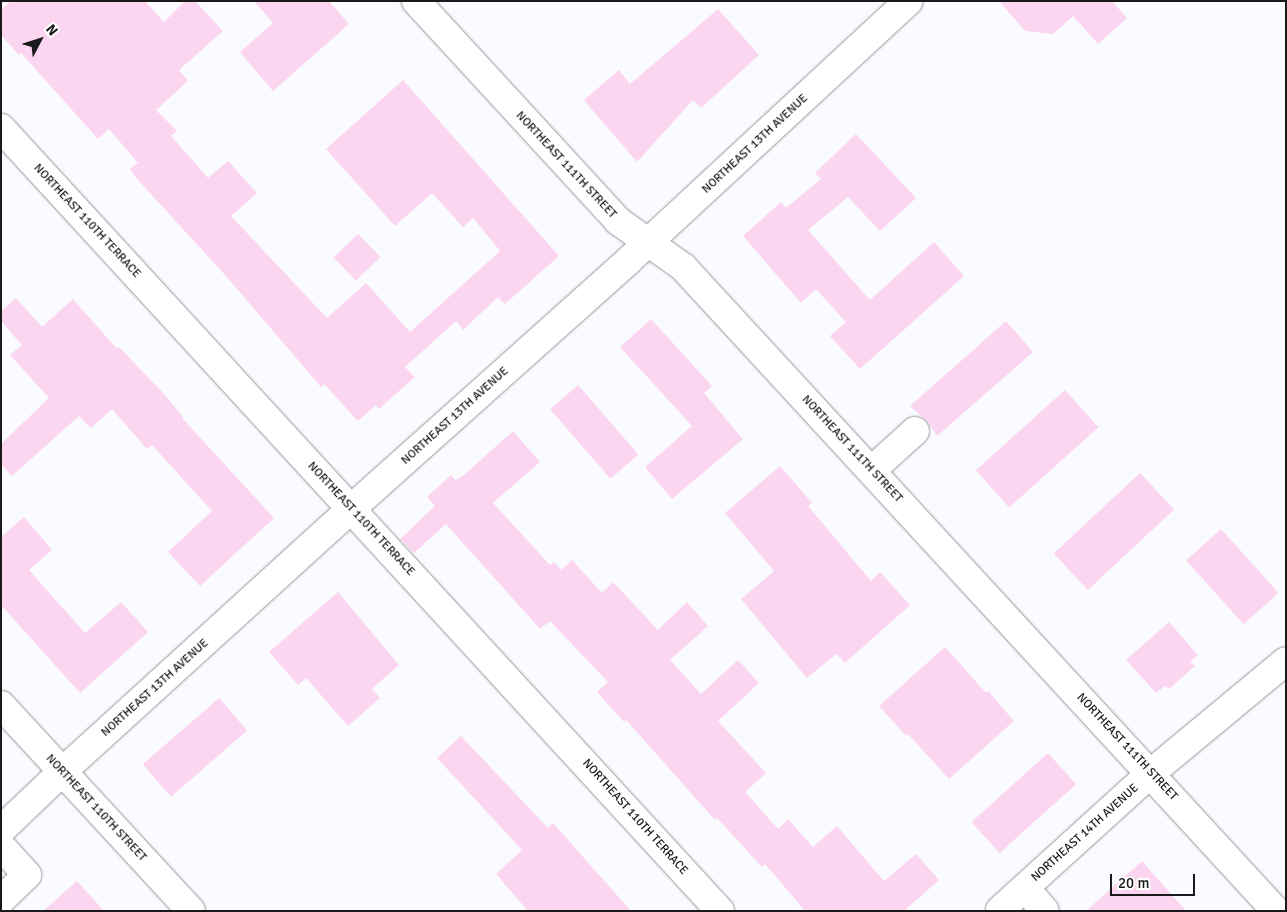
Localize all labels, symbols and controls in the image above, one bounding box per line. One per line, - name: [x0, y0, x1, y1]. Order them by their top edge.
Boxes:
- north arrow: [15, 15, 65, 65]
- text: N: [42, 21, 62, 39]
- street label: NORTHEAST 13TH AVENUE: [699, 91, 811, 197]
- street label: NORTHEAST 111TH STREET: [513, 108, 619, 222]
- street label: NORTHEAST 110TH TERRACE: [30, 161, 144, 281]
- street label: NORTHEAST 13TH AVENUE: [398, 364, 512, 468]
- street label: NORTHEAST 111TH STREET: [799, 392, 905, 506]
- street label: NORTHEAST 110TH TERRACE: [304, 459, 418, 579]
- street label: NORTHEAST 13TH AVENUE: [98, 636, 212, 740]
- street label: NORTHEAST 111TH STREET: [1074, 690, 1180, 804]
- street label: NORTHEAST 110TH STREET: [43, 751, 149, 865]
- street label: NORTHEAST 110TH TERRACE: [579, 756, 691, 878]
- street label: NORTHEAST 14TH AVENUE: [1028, 781, 1142, 885]
- scale bar: [1112, 864, 1197, 896]
- text: 20 m: [1118, 874, 1149, 892]

